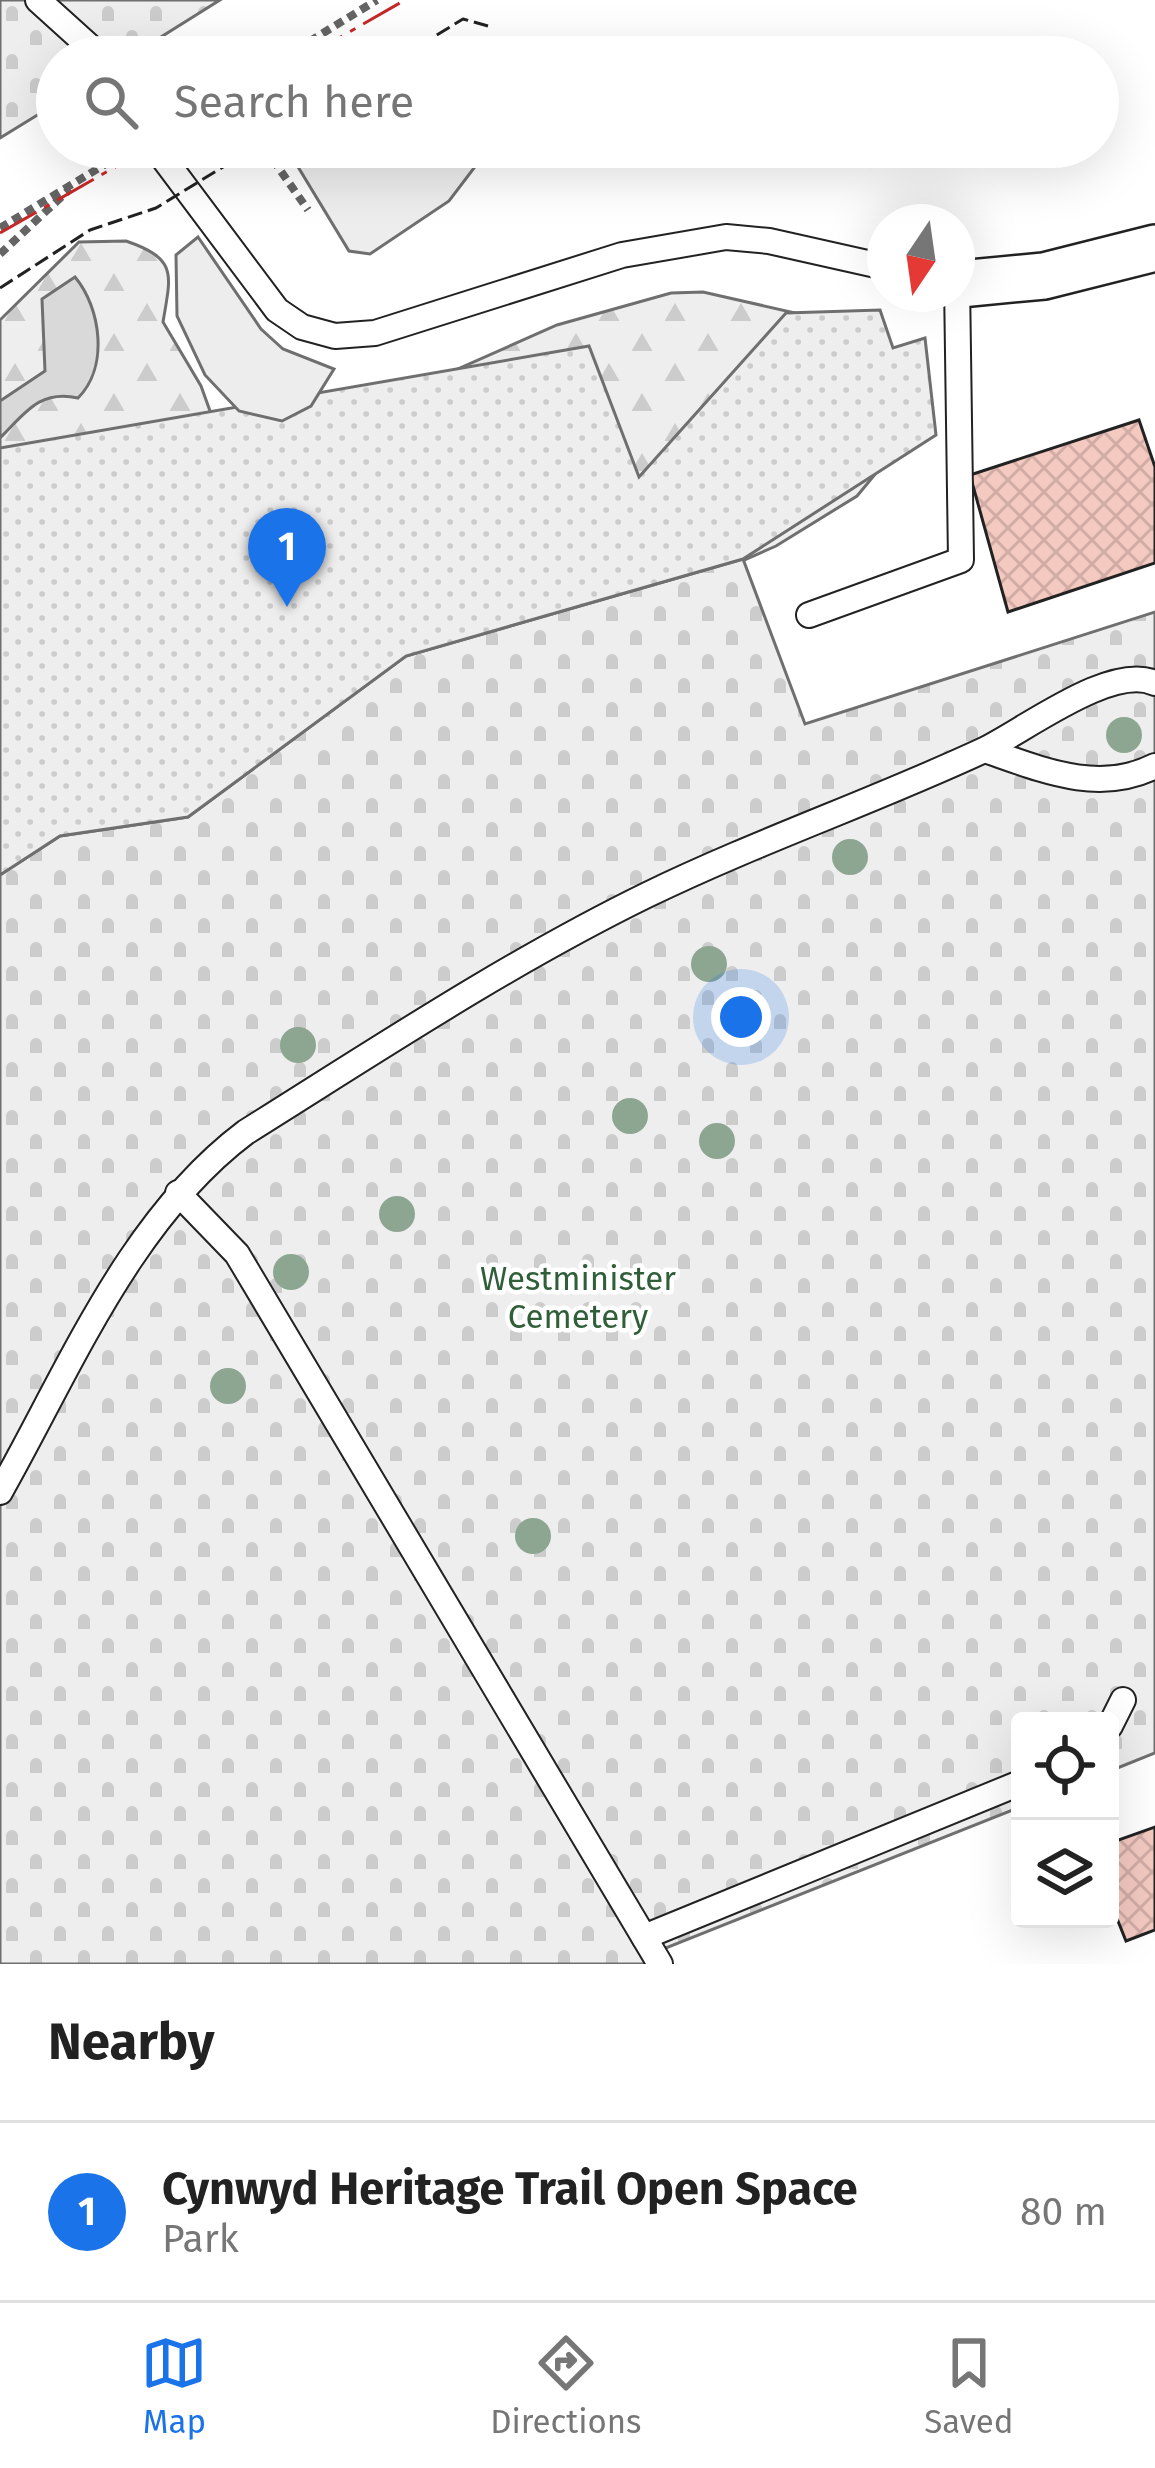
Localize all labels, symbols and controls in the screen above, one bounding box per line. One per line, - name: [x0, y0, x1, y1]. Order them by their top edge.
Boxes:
- search box: [36, 36, 1119, 168]
- icon: search: [78, 69, 144, 135]
- text: Search here: [174, 75, 414, 129]
- north arrow: [867, 204, 975, 312]
- pin: 1: [248, 508, 326, 607]
- your location: [711, 987, 771, 1047]
- park label: Westminister Cemetery: [480, 1259, 676, 1337]
- map controls: [1011, 1712, 1119, 1928]
- button: locate: [1011, 1712, 1119, 1820]
- button: layers: [1011, 1820, 1119, 1928]
- text: Nearby: [48, 2011, 214, 2073]
- text: Cynwyd Heritage Trail Open Space: [162, 2162, 858, 2216]
- text: 1: [78, 2189, 96, 2235]
- text: 80 m: [1020, 2189, 1107, 2235]
- text: Park: [162, 2216, 239, 2262]
- tab: Map: [141, 2330, 207, 2442]
- tab: Directions: [490, 2330, 642, 2442]
- tab: Saved: [924, 2330, 1014, 2442]

